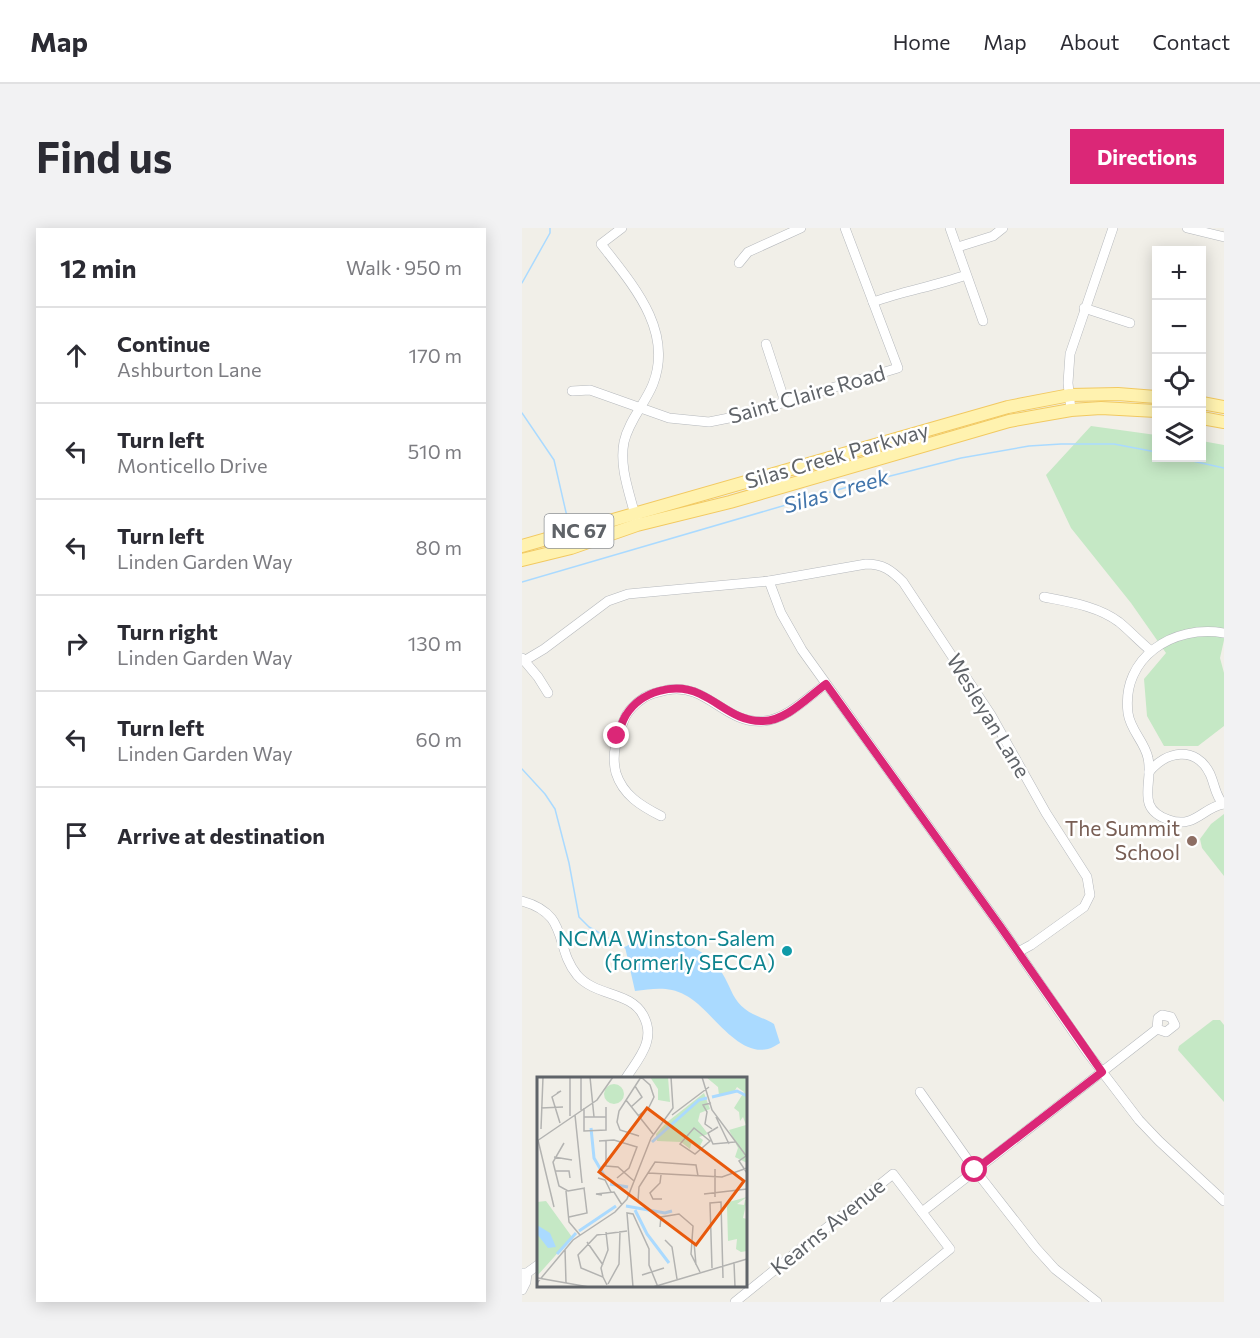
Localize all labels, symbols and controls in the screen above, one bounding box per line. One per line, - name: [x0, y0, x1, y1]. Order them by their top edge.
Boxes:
- text: Map: [30, 24, 88, 58]
- text: Home: [893, 29, 950, 54]
- text: Map: [983, 29, 1027, 54]
- text: About: [1060, 29, 1119, 54]
- text: Contact: [1152, 29, 1230, 54]
- button: Directions: [1070, 129, 1224, 184]
- text: Find us: [36, 130, 172, 182]
- map controls: [1152, 246, 1206, 462]
- button: +: [1152, 246, 1206, 300]
- text: 12 min: [60, 252, 137, 283]
- text: Walk · 950 m: [346, 255, 462, 279]
- button: −: [1152, 300, 1206, 354]
- text: Continue: [117, 330, 210, 357]
- icon: ahead: [60, 339, 93, 372]
- text: 170 m: [409, 343, 462, 367]
- button: locate: [1152, 354, 1206, 408]
- text: Ashburton Lane: [117, 357, 262, 381]
- street label: Saint Claire Road: [725, 359, 888, 428]
- button: layers: [1152, 408, 1206, 462]
- street label: Silas Creek Parkway: [742, 418, 932, 494]
- text: Turn left: [117, 426, 204, 453]
- icon: left: [60, 435, 93, 468]
- text: 510 m: [408, 439, 462, 463]
- text: Monticello Drive: [117, 453, 268, 477]
- water label: Silas Creek: [780, 463, 892, 519]
- road number: NC 67: [544, 514, 614, 548]
- text: Turn left: [117, 522, 204, 549]
- icon: left: [60, 531, 93, 564]
- text: 80 m: [416, 535, 462, 559]
- text: Linden Garden Way: [117, 549, 293, 573]
- text: Turn right: [117, 618, 218, 645]
- icon: right: [60, 627, 93, 660]
- text: 130 m: [408, 631, 462, 655]
- text: Linden Garden Way: [117, 645, 293, 669]
- street label: Wesleyan Lane: [942, 649, 1036, 782]
- text: Turn left: [117, 714, 204, 741]
- route end: [603, 722, 629, 748]
- icon: left: [60, 723, 93, 756]
- text: 60 m: [416, 727, 462, 751]
- text: Linden Garden Way: [117, 741, 293, 765]
- place label: The Summit School: [1065, 815, 1180, 864]
- icon: arrive: [60, 819, 93, 852]
- text: Arrive at destination: [117, 822, 325, 849]
- marker: The Summit School: [1185, 834, 1199, 848]
- place label: NCMA Winston-Salem (formerly SECCA): [558, 925, 775, 974]
- marker: NCMA Winston-Salem (formerly SECCA): [780, 944, 794, 958]
- inset map: [537, 1077, 747, 1287]
- route start: [961, 1156, 987, 1182]
- street label: Kearns Avenue: [765, 1172, 889, 1279]

